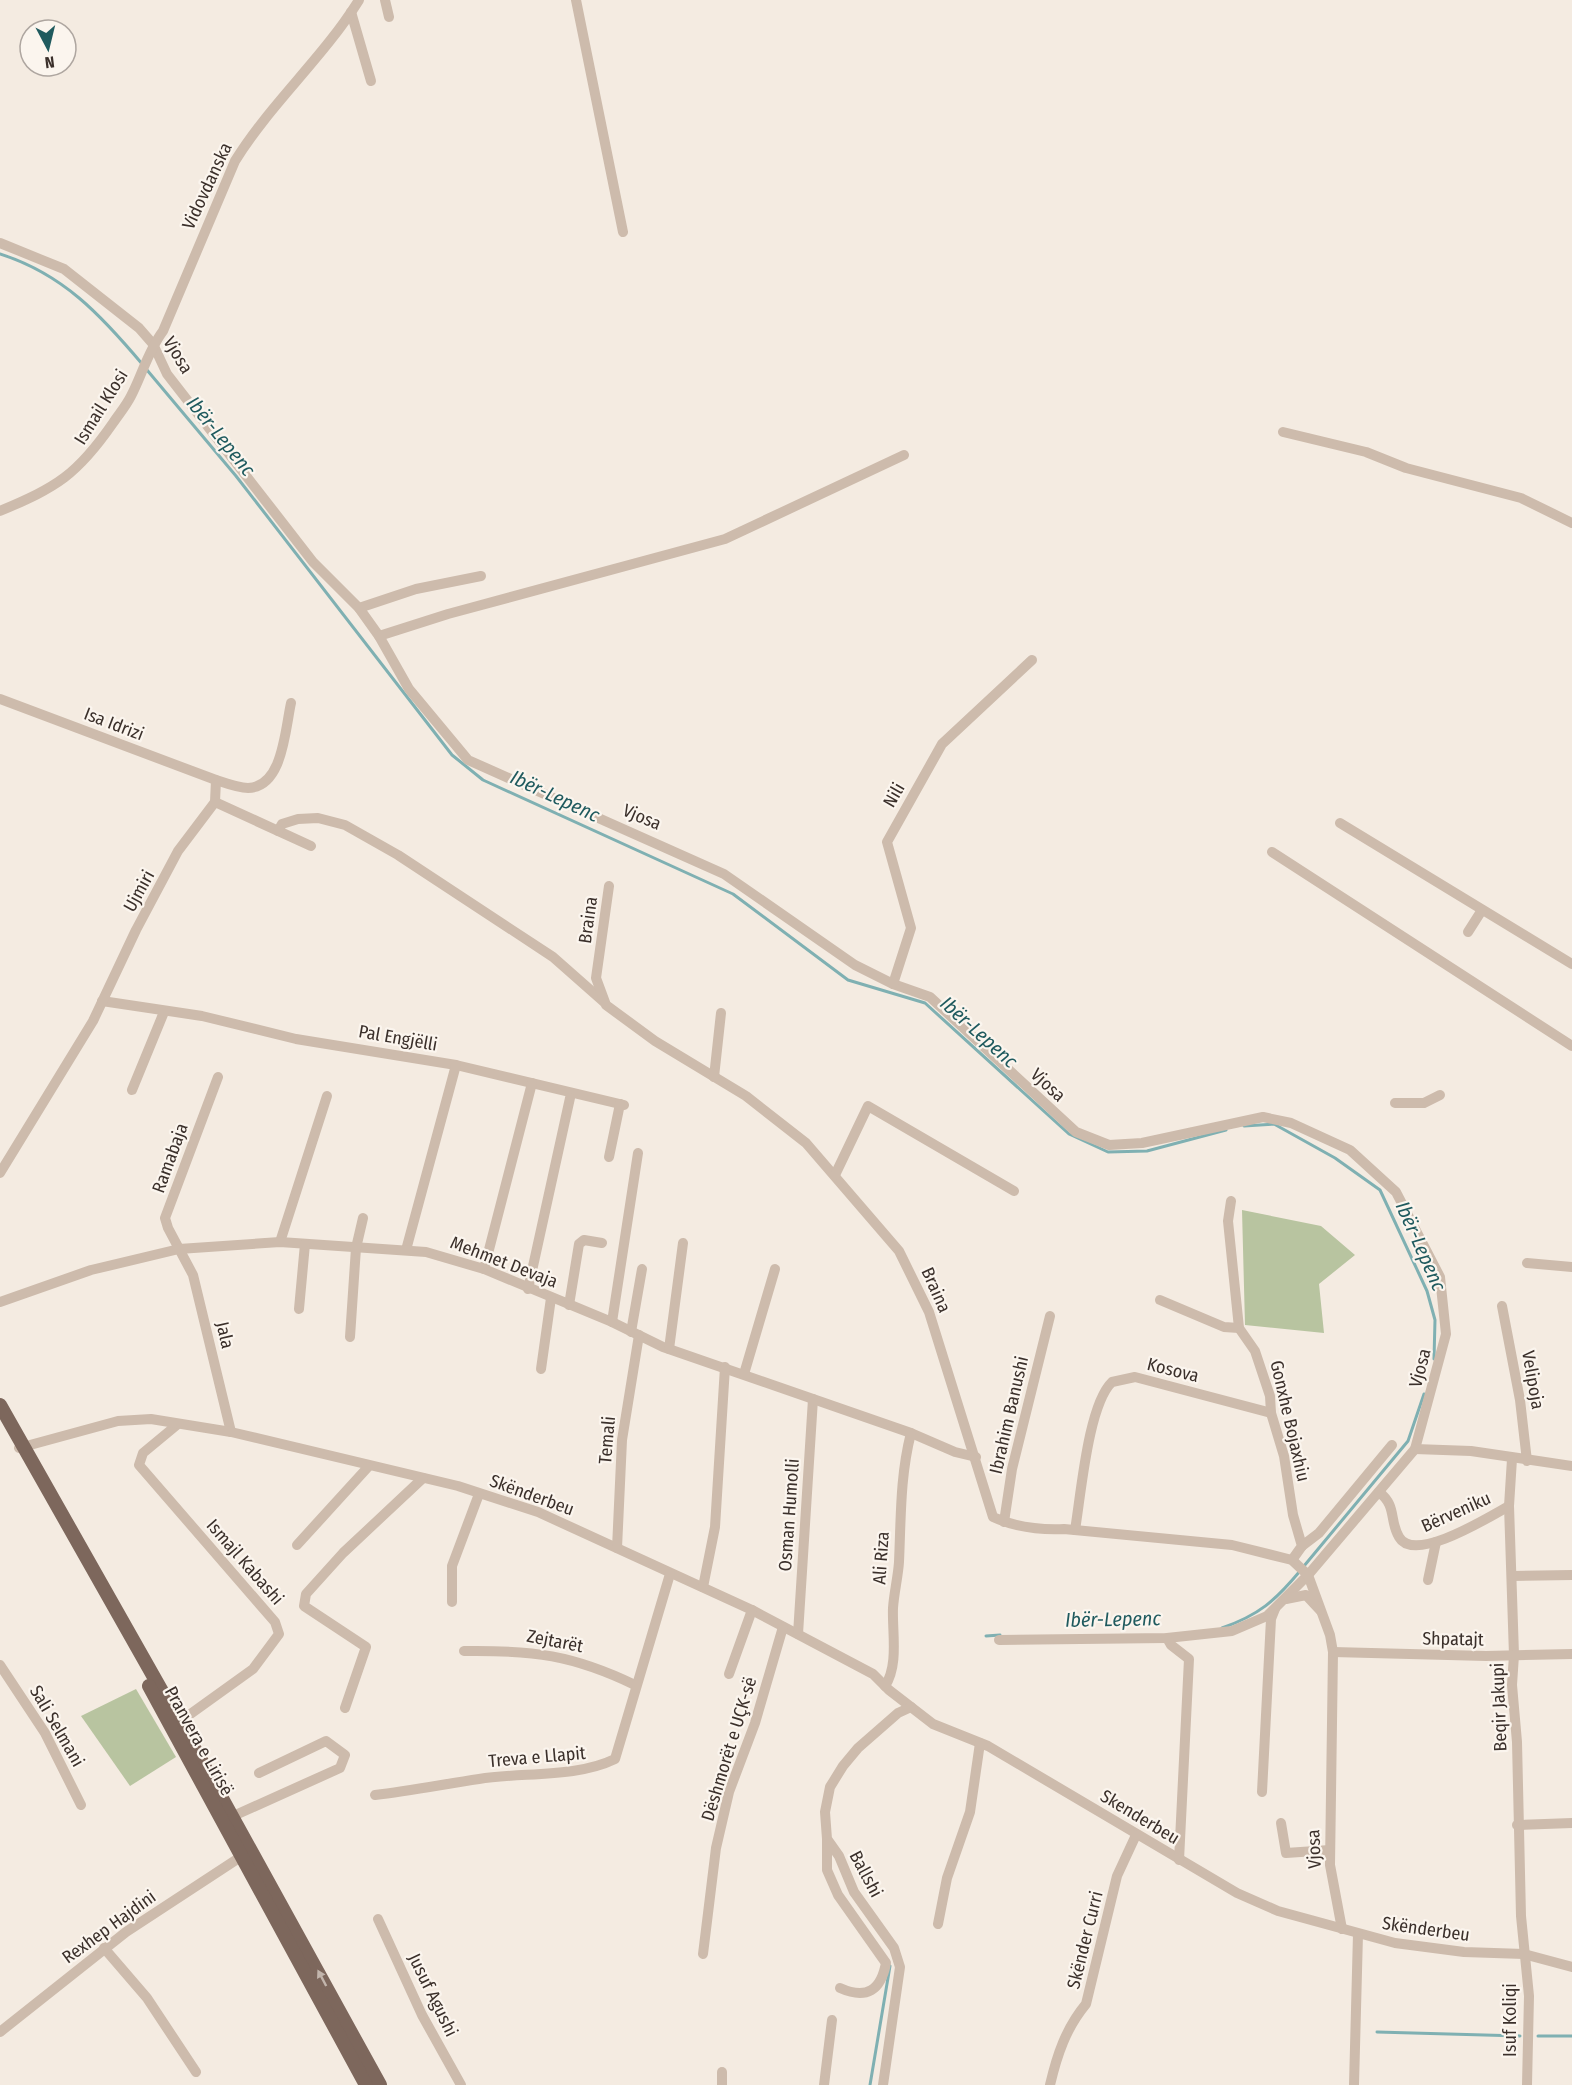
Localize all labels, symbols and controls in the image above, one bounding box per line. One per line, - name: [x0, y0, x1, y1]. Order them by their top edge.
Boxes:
- north arrow: [18, 18, 78, 78]
- text: N: [44, 52, 56, 72]
- street label: Vidovdanska: [177, 139, 237, 233]
- street label: Vjosa: [158, 332, 198, 378]
- street label: Ismail Klosi: [69, 365, 133, 449]
- water label: Ibër-Lepenc: [182, 391, 261, 481]
- street label: Isa Idrizi: [81, 703, 147, 745]
- water label: Ibër-Lepenc: [507, 765, 604, 827]
- street label: Nili: [878, 779, 910, 811]
- street label: Vjosa: [620, 799, 665, 835]
- street label: Ujmiri: [119, 866, 159, 916]
- street label: Braina: [574, 895, 602, 945]
- water label: Ibër-Lepenc: [935, 991, 1023, 1073]
- street label: Pal Engjëlli: [357, 1020, 439, 1056]
- street label: Vjosa: [1026, 1064, 1070, 1107]
- street label: Ramabaja: [147, 1120, 193, 1196]
- water label: Ibër-Lepenc: [1391, 1197, 1452, 1295]
- street label: Mehmet Devaja: [447, 1231, 561, 1293]
- street label: Braina: [916, 1264, 956, 1316]
- street label: Jala: [211, 1319, 239, 1351]
- street label: Vjosa: [1404, 1346, 1436, 1390]
- street label: Velipoja: [1517, 1349, 1549, 1411]
- street label: Kosova: [1145, 1353, 1201, 1387]
- street label: Ibrahim Banushi: [985, 1354, 1033, 1476]
- street label: Gonxhe Bojaxhiu: [1265, 1358, 1315, 1484]
- street label: Temali: [594, 1415, 620, 1465]
- street label: Osman Humolli: [774, 1458, 804, 1572]
- street label: Skënderbeu: [487, 1470, 577, 1520]
- street label: Bërveniku: [1418, 1487, 1494, 1537]
- street label: Ismajl Kabashi: [202, 1515, 288, 1609]
- street label: Ali Riza: [868, 1531, 894, 1585]
- water label: Ibër-Lepenc: [1065, 1606, 1161, 1632]
- street label: Zejtarët: [525, 1625, 585, 1657]
- street label: Shpatajt: [1422, 1627, 1484, 1651]
- street label: Beqir Jakupi: [1486, 1662, 1512, 1752]
- street label: Dëshmorët e UÇK-së: [697, 1674, 761, 1824]
- street label: Sali Selmani: [25, 1681, 89, 1771]
- street label: Pranvera e Lirisë: [160, 1682, 238, 1800]
- street label: Treva e Llapit: [487, 1742, 587, 1772]
- street label: Skenderbeu: [1097, 1785, 1183, 1849]
- street label: Vjosa: [1302, 1829, 1326, 1869]
- street label: Ballshi: [845, 1847, 887, 1901]
- street label: Rexhep Hajdini: [58, 1886, 160, 1968]
- street label: Skënder Curri: [1062, 1889, 1108, 1991]
- street label: Skënderbeu: [1381, 1912, 1471, 1946]
- street label: Jusuf Agushi: [403, 1950, 463, 2040]
- one-way arrow: [317, 1969, 327, 1986]
- street label: Isuf Koliqi: [1499, 1983, 1521, 2057]

